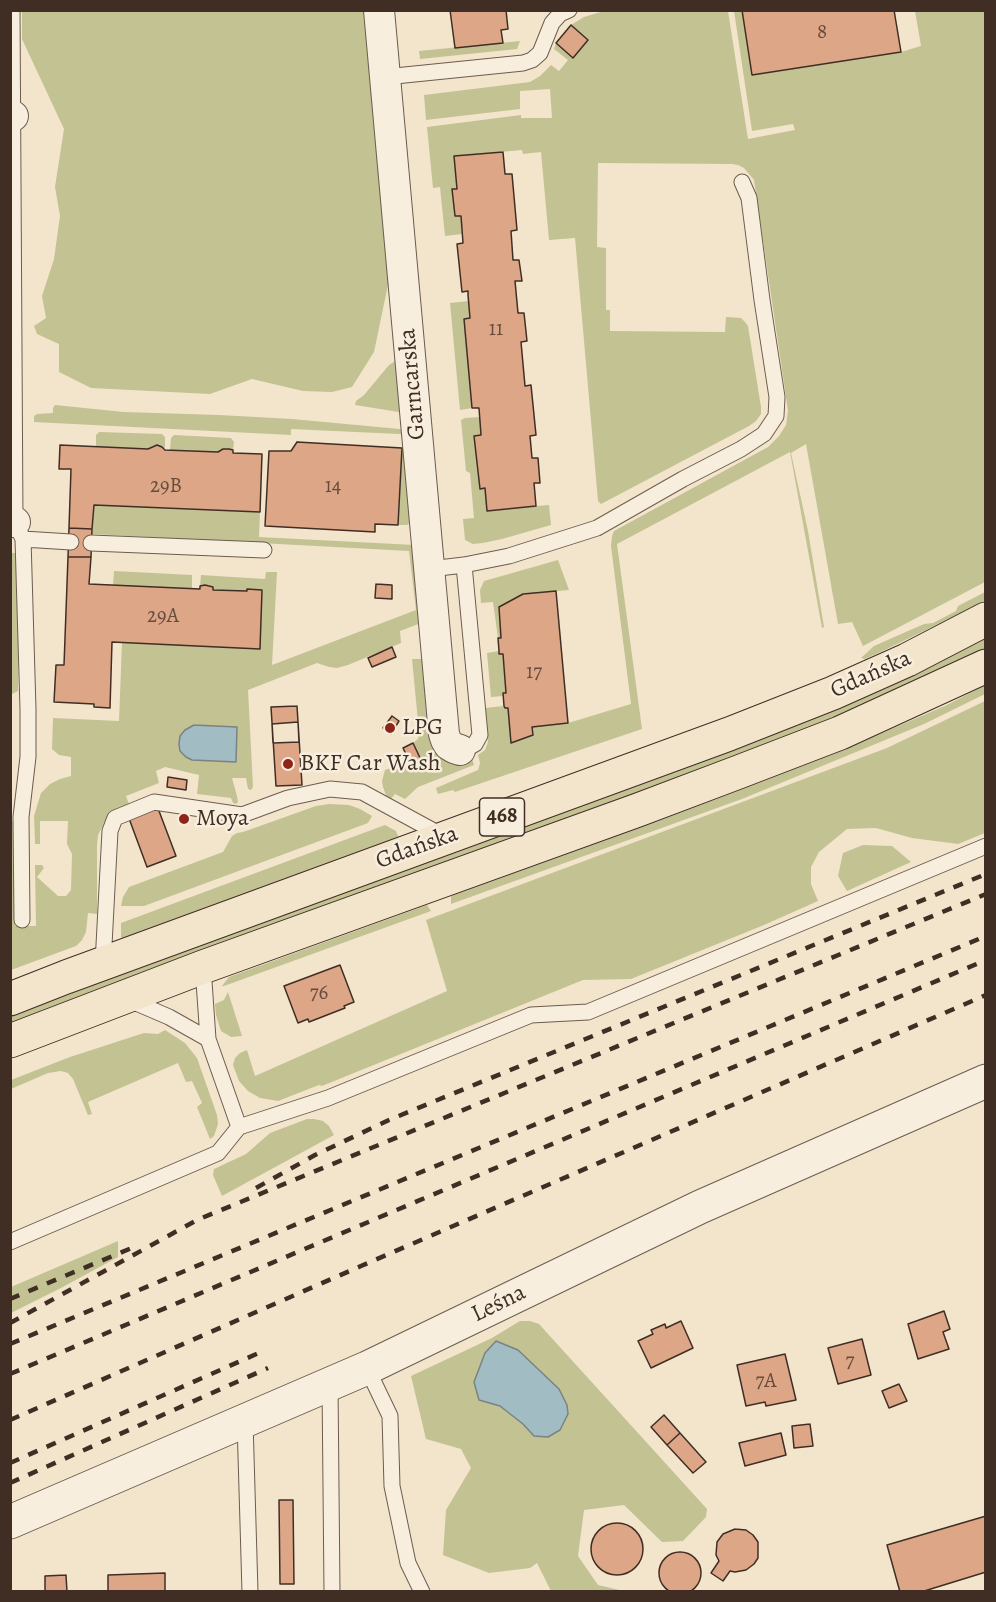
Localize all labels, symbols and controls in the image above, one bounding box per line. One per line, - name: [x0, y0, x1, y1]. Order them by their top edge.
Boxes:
- house number: 8: [817, 20, 827, 46]
- house number: 11: [489, 317, 503, 343]
- street label: Garncarska: [394, 327, 432, 441]
- house number: 29B: [150, 474, 182, 500]
- house number: 14: [325, 474, 341, 500]
- house number: 29A: [147, 604, 179, 630]
- street label: Gdańska: [826, 644, 916, 706]
- house number: 17: [526, 660, 542, 686]
- place label: LPG: [402, 714, 443, 742]
- marker: LPG: [383, 721, 397, 735]
- place label: BKF Car Wash: [300, 750, 441, 778]
- marker: BKF Car Wash: [281, 757, 295, 771]
- road number: 468: [480, 798, 524, 836]
- place label: Moya: [196, 805, 249, 833]
- marker: Moya: [177, 812, 191, 826]
- street label: Gdańska: [372, 820, 462, 876]
- house number: 76: [310, 981, 328, 1007]
- street label: Leśna: [467, 1279, 531, 1329]
- house number: 7: [846, 1349, 854, 1375]
- house number: 7A: [755, 1369, 777, 1395]

